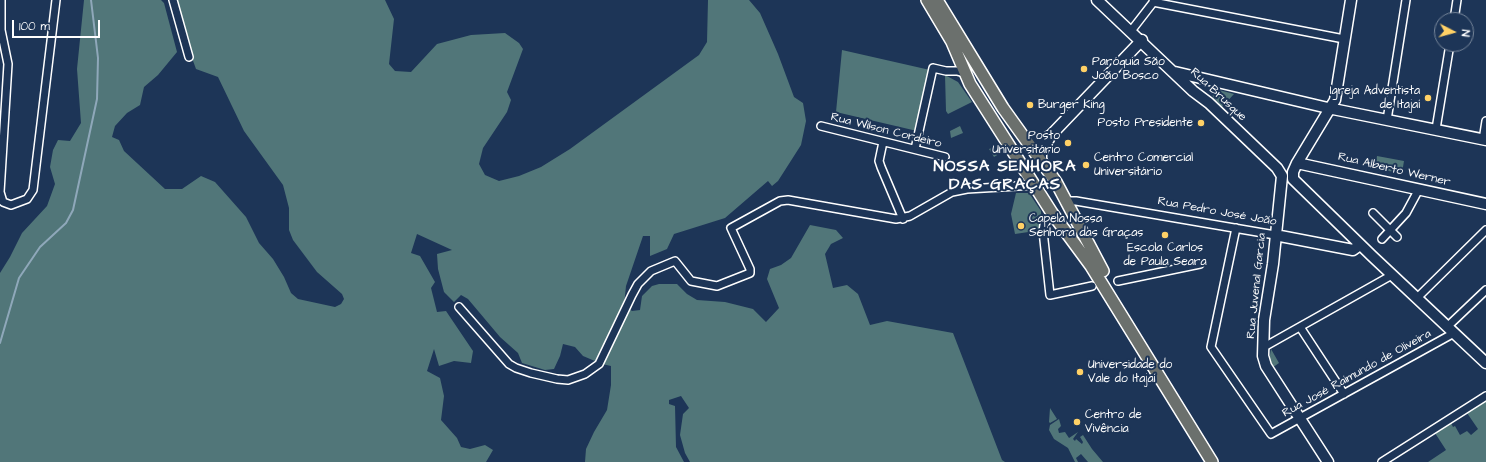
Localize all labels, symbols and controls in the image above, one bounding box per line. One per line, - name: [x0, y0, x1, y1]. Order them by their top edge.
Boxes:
- scale bar: [14, 12, 102, 38]
- north arrow: [1434, 12, 1474, 52]
- text: 100 m: [19, 18, 50, 35]
- text: N: [1458, 29, 1473, 37]
- place label: Paróquia São João Bosco: [1092, 55, 1165, 83]
- marker: Paróquia São João Bosco: [1079, 64, 1089, 74]
- street label: Rua Brusque: [1187, 65, 1249, 125]
- place label: Igreja Adventista de Itajaí: [1330, 84, 1420, 112]
- marker: Igreja Adventista de Itajaí: [1423, 93, 1433, 103]
- place label: Burger King: [1038, 98, 1105, 112]
- marker: Burger King: [1025, 100, 1035, 110]
- street label: Rua Wilson Cordeiro: [829, 110, 943, 152]
- place label: Posto Presidente: [1098, 116, 1193, 130]
- marker: Posto Presidente: [1196, 118, 1206, 128]
- place label: Posto Universitário: [992, 129, 1060, 157]
- marker: Posto Universitário: [1063, 138, 1073, 148]
- street label: Rua Alberto Werner: [1336, 150, 1452, 190]
- place label: Centro Comercial Universitário: [1094, 151, 1193, 179]
- district label: NOSSA SENHORA DAS GRAÇAS: [934, 158, 1076, 196]
- marker: Centro Comercial Universitário: [1081, 160, 1091, 170]
- street label: Rua Pedro José João: [1156, 194, 1278, 230]
- place label: Capela Nossa Senhora das Graças: [1029, 212, 1143, 240]
- marker: Capela Nossa Senhora das Graças: [1016, 221, 1026, 231]
- marker: Escola Carlos de Paula Seara: [1160, 230, 1170, 240]
- street label: Rua Juvenal Garcia: [1244, 233, 1270, 339]
- place label: Escola Carlos de Paula Seara: [1123, 241, 1207, 269]
- street label: Rua José Raimundo de Oliveira: [1280, 327, 1434, 421]
- place label: Universidade do Vale do Itajaí: [1088, 358, 1172, 386]
- marker: Universidade do Vale do Itajaí: [1075, 367, 1085, 377]
- place label: Centro de Vivência: [1085, 408, 1142, 436]
- marker: Centro de Vivência: [1072, 417, 1082, 427]

